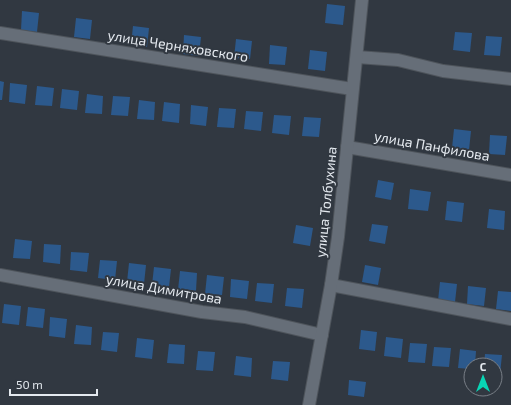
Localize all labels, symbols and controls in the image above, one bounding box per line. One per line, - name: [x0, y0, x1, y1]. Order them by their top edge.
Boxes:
- street label: улица Черняховского: [107, 26, 250, 65]
- street label: улица Панфилова: [373, 127, 491, 164]
- street label: улица Толбухина: [311, 146, 340, 258]
- street label: улица Димитрова: [105, 270, 223, 307]
- north arrow: [463, 357, 503, 397]
- text: С: [480, 360, 487, 373]
- scale bar: [10, 371, 97, 397]
- text: 50 m: [16, 377, 43, 391]

